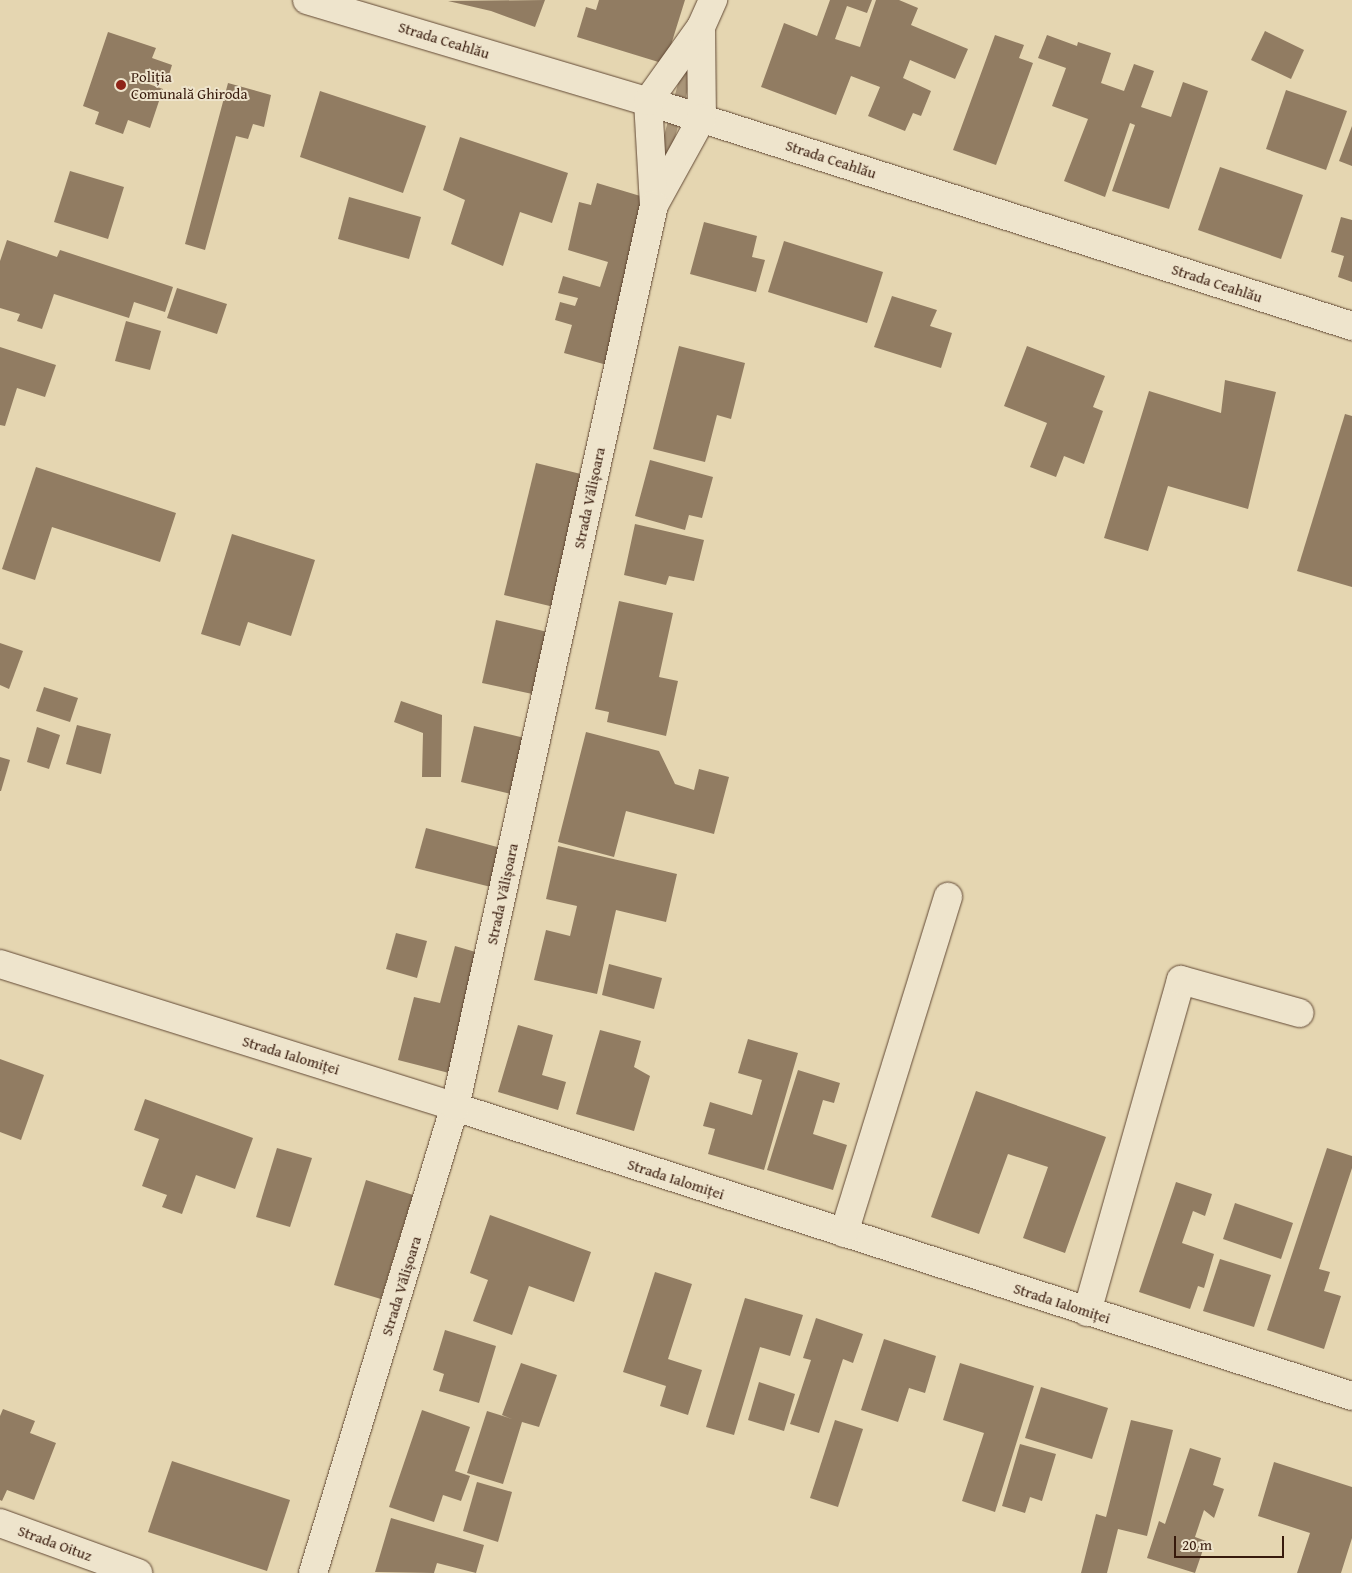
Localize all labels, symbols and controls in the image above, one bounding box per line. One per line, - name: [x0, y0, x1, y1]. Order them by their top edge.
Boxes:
- street label: Strada Ceahlău: [396, 18, 492, 62]
- place label: Poliția Comunală Ghiroda: [131, 67, 247, 102]
- marker: Poliția Comunală Ghiroda: [115, 79, 127, 91]
- street label: Strada Ceahlău: [783, 136, 879, 182]
- street label: Strada Ceahlău: [1169, 260, 1265, 306]
- street label: Strada Vălișoara: [569, 446, 609, 550]
- street label: Strada Vălișoara: [482, 842, 522, 946]
- street label: Strada Ialomiței: [240, 1032, 342, 1078]
- street label: Strada Ialomiței: [625, 1155, 727, 1203]
- street label: Strada Vălișoara: [377, 1234, 425, 1338]
- street label: Strada Ialomiței: [1011, 1279, 1113, 1327]
- street label: Strada Oituz: [16, 1521, 94, 1565]
- scale bar: [1177, 1526, 1287, 1558]
- text: 20 m: [1182, 1534, 1212, 1555]

